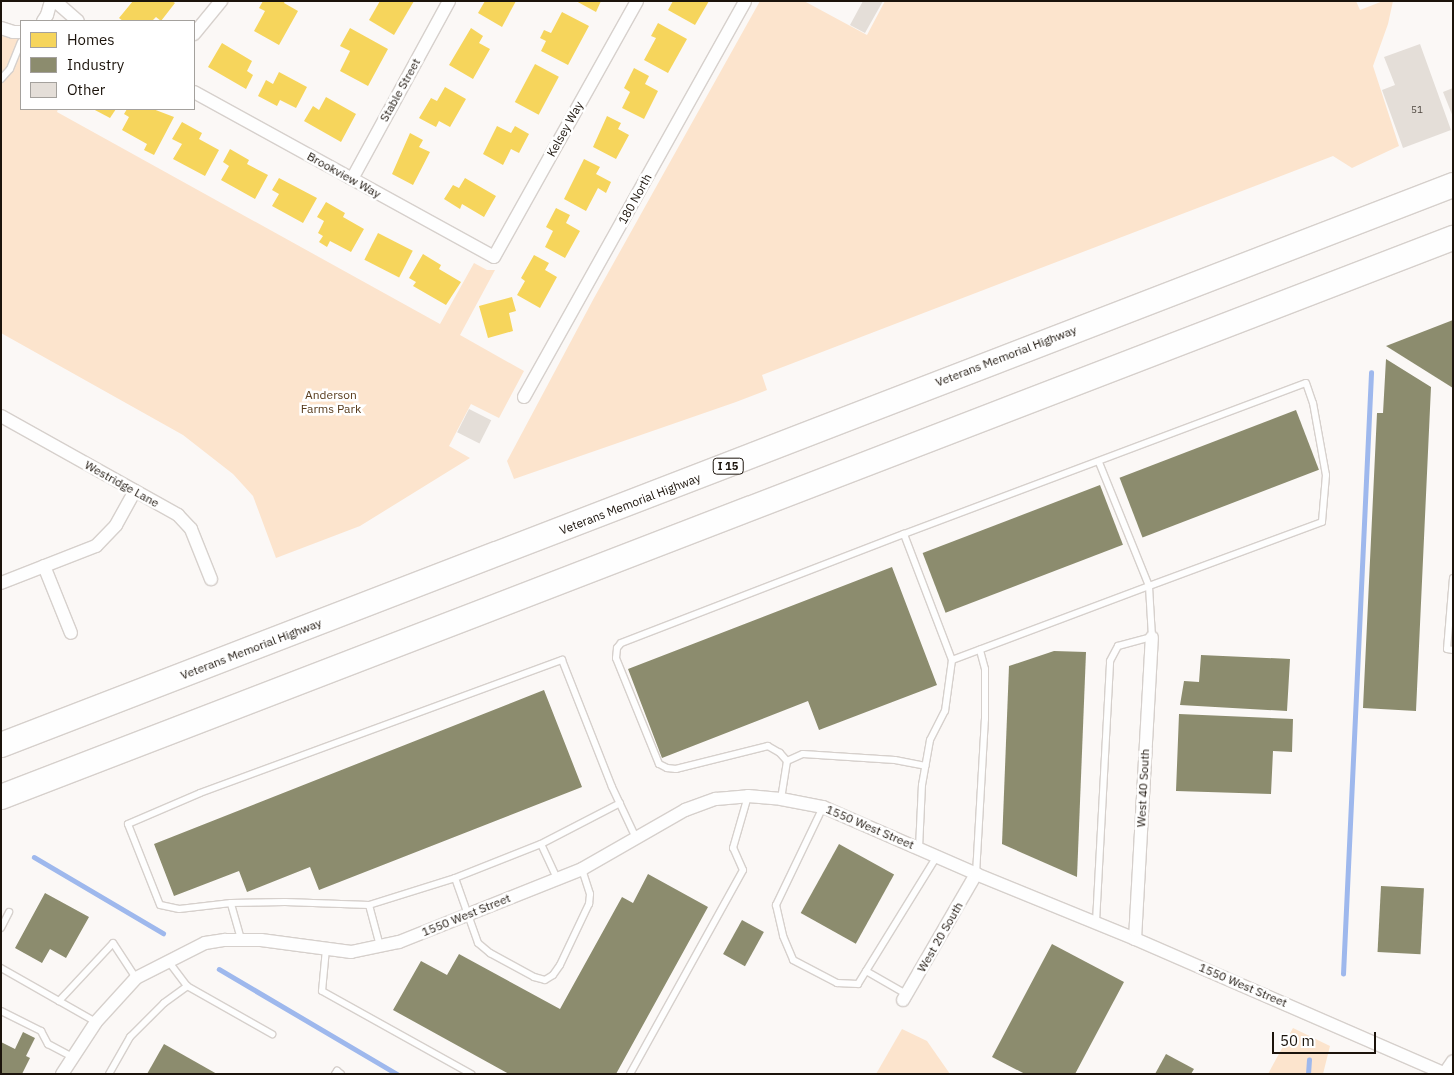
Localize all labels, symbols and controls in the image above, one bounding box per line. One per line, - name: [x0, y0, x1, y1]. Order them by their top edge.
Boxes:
- legend: [20, 20, 195, 110]
- text: Homes: [67, 30, 115, 49]
- text: Industry: [67, 55, 124, 74]
- street label: Stable Street: [377, 56, 423, 124]
- text: Other: [67, 80, 105, 99]
- street label: Kelsey Way: [544, 99, 586, 159]
- house number: 51: [1411, 104, 1423, 116]
- street label: Brookview Way: [305, 149, 383, 201]
- street label: 180 North: [615, 171, 655, 227]
- street label: Veterans Memorial Highway: [933, 322, 1079, 390]
- park label: Anderson Farms Park: [301, 388, 361, 416]
- street label: Westridge Lane: [82, 458, 162, 510]
- road number: I 15: [712, 458, 744, 474]
- street label: Veterans Memorial Highway: [557, 470, 703, 538]
- street label: Veterans Memorial Highway: [178, 615, 324, 683]
- street label: West 40 South: [1134, 748, 1152, 828]
- street label: 1550 West Street: [824, 802, 916, 852]
- street label: 1550 West Street: [420, 891, 512, 939]
- street label: West 20 South: [914, 899, 966, 975]
- street label: 1550 West Street: [1197, 960, 1289, 1010]
- scale bar: [1274, 1022, 1378, 1054]
- text: 50 m: [1280, 1031, 1315, 1050]

